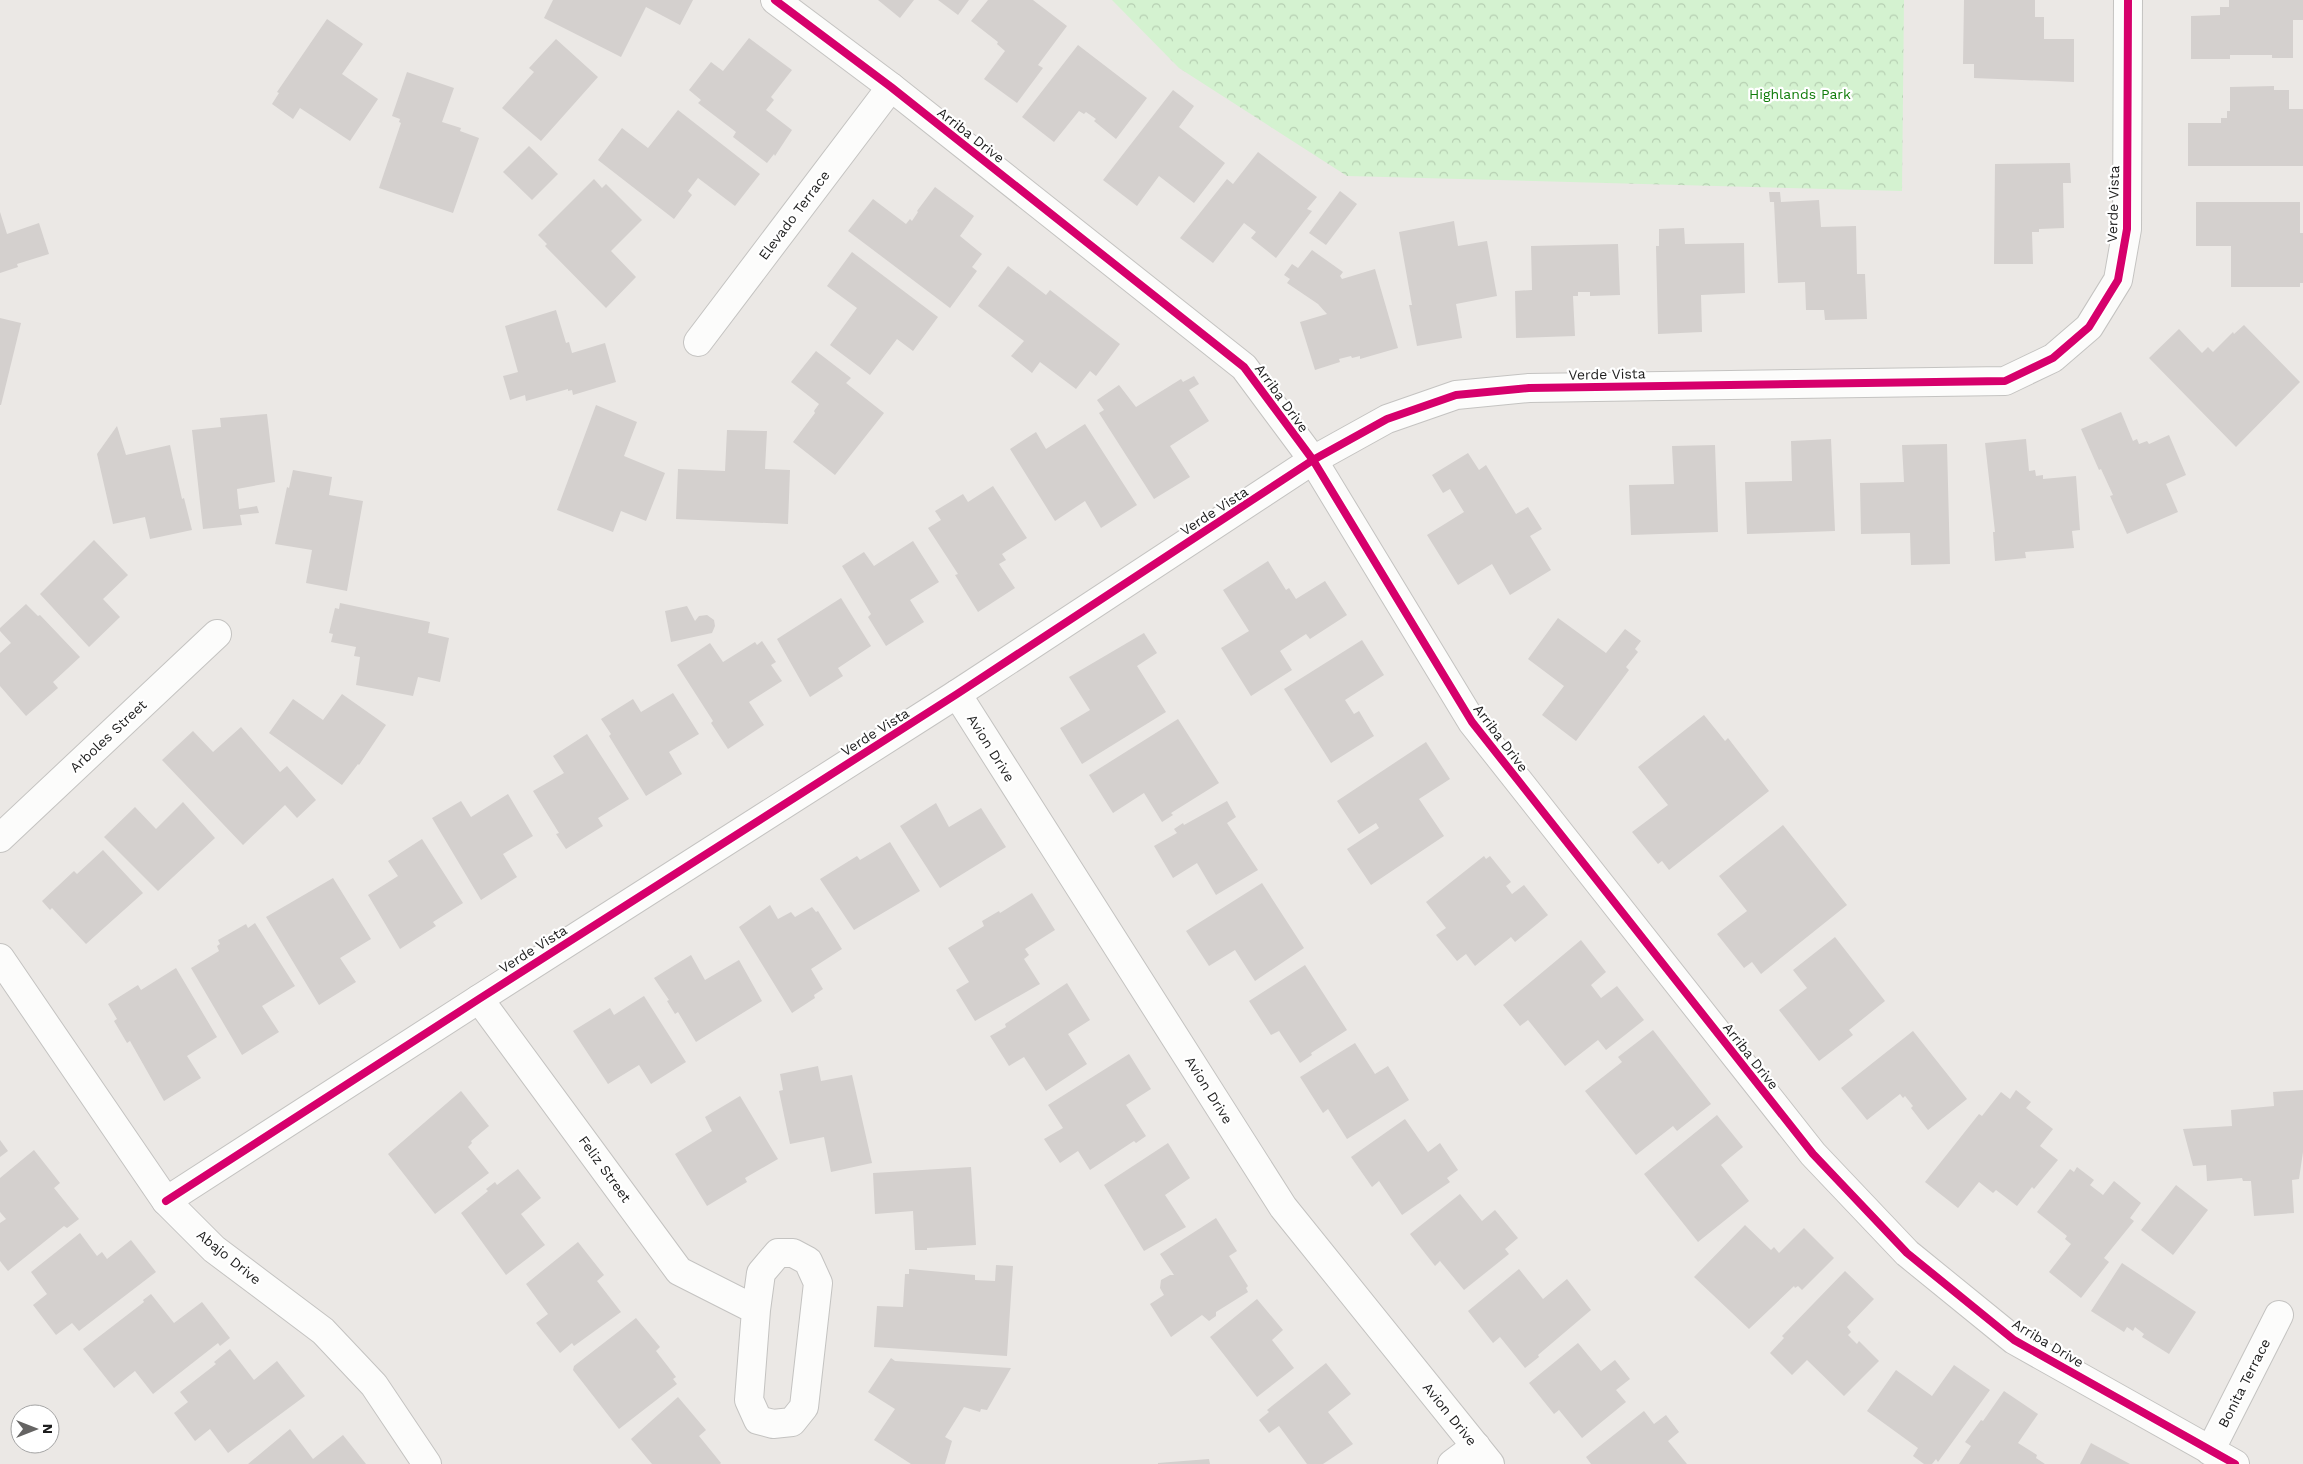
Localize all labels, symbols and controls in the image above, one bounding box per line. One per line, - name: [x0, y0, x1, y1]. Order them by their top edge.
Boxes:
- park label: Highlands Park: [1749, 86, 1851, 102]
- street label: Arriba Drive: [934, 104, 1008, 166]
- street label: Verde Vista: [2104, 165, 2122, 243]
- street label: Elevado Terrace: [755, 167, 833, 263]
- street label: Arriba Drive: [1252, 361, 1312, 435]
- street label: Verde Vista: [1568, 365, 1646, 383]
- street label: Verde Vista: [1177, 483, 1251, 539]
- street label: Arboles Street: [66, 696, 150, 776]
- street label: Arriba Drive: [1470, 701, 1532, 775]
- street label: Verde Vista: [838, 705, 912, 759]
- street label: Avion Drive: [964, 711, 1018, 785]
- street label: Verde Vista: [496, 922, 570, 976]
- street label: Arriba Drive: [1720, 1019, 1782, 1093]
- street label: Avion Drive: [1182, 1053, 1236, 1127]
- street label: Feliz Street: [576, 1133, 635, 1205]
- street label: Abajo Drive: [194, 1226, 264, 1288]
- street label: Arriba Drive: [2009, 1315, 2087, 1371]
- street label: Bonita Terrace: [2215, 1336, 2273, 1430]
- street label: Avion Drive: [1420, 1379, 1480, 1449]
- north arrow: [10, 1404, 60, 1454]
- text: N: [40, 1424, 56, 1434]

